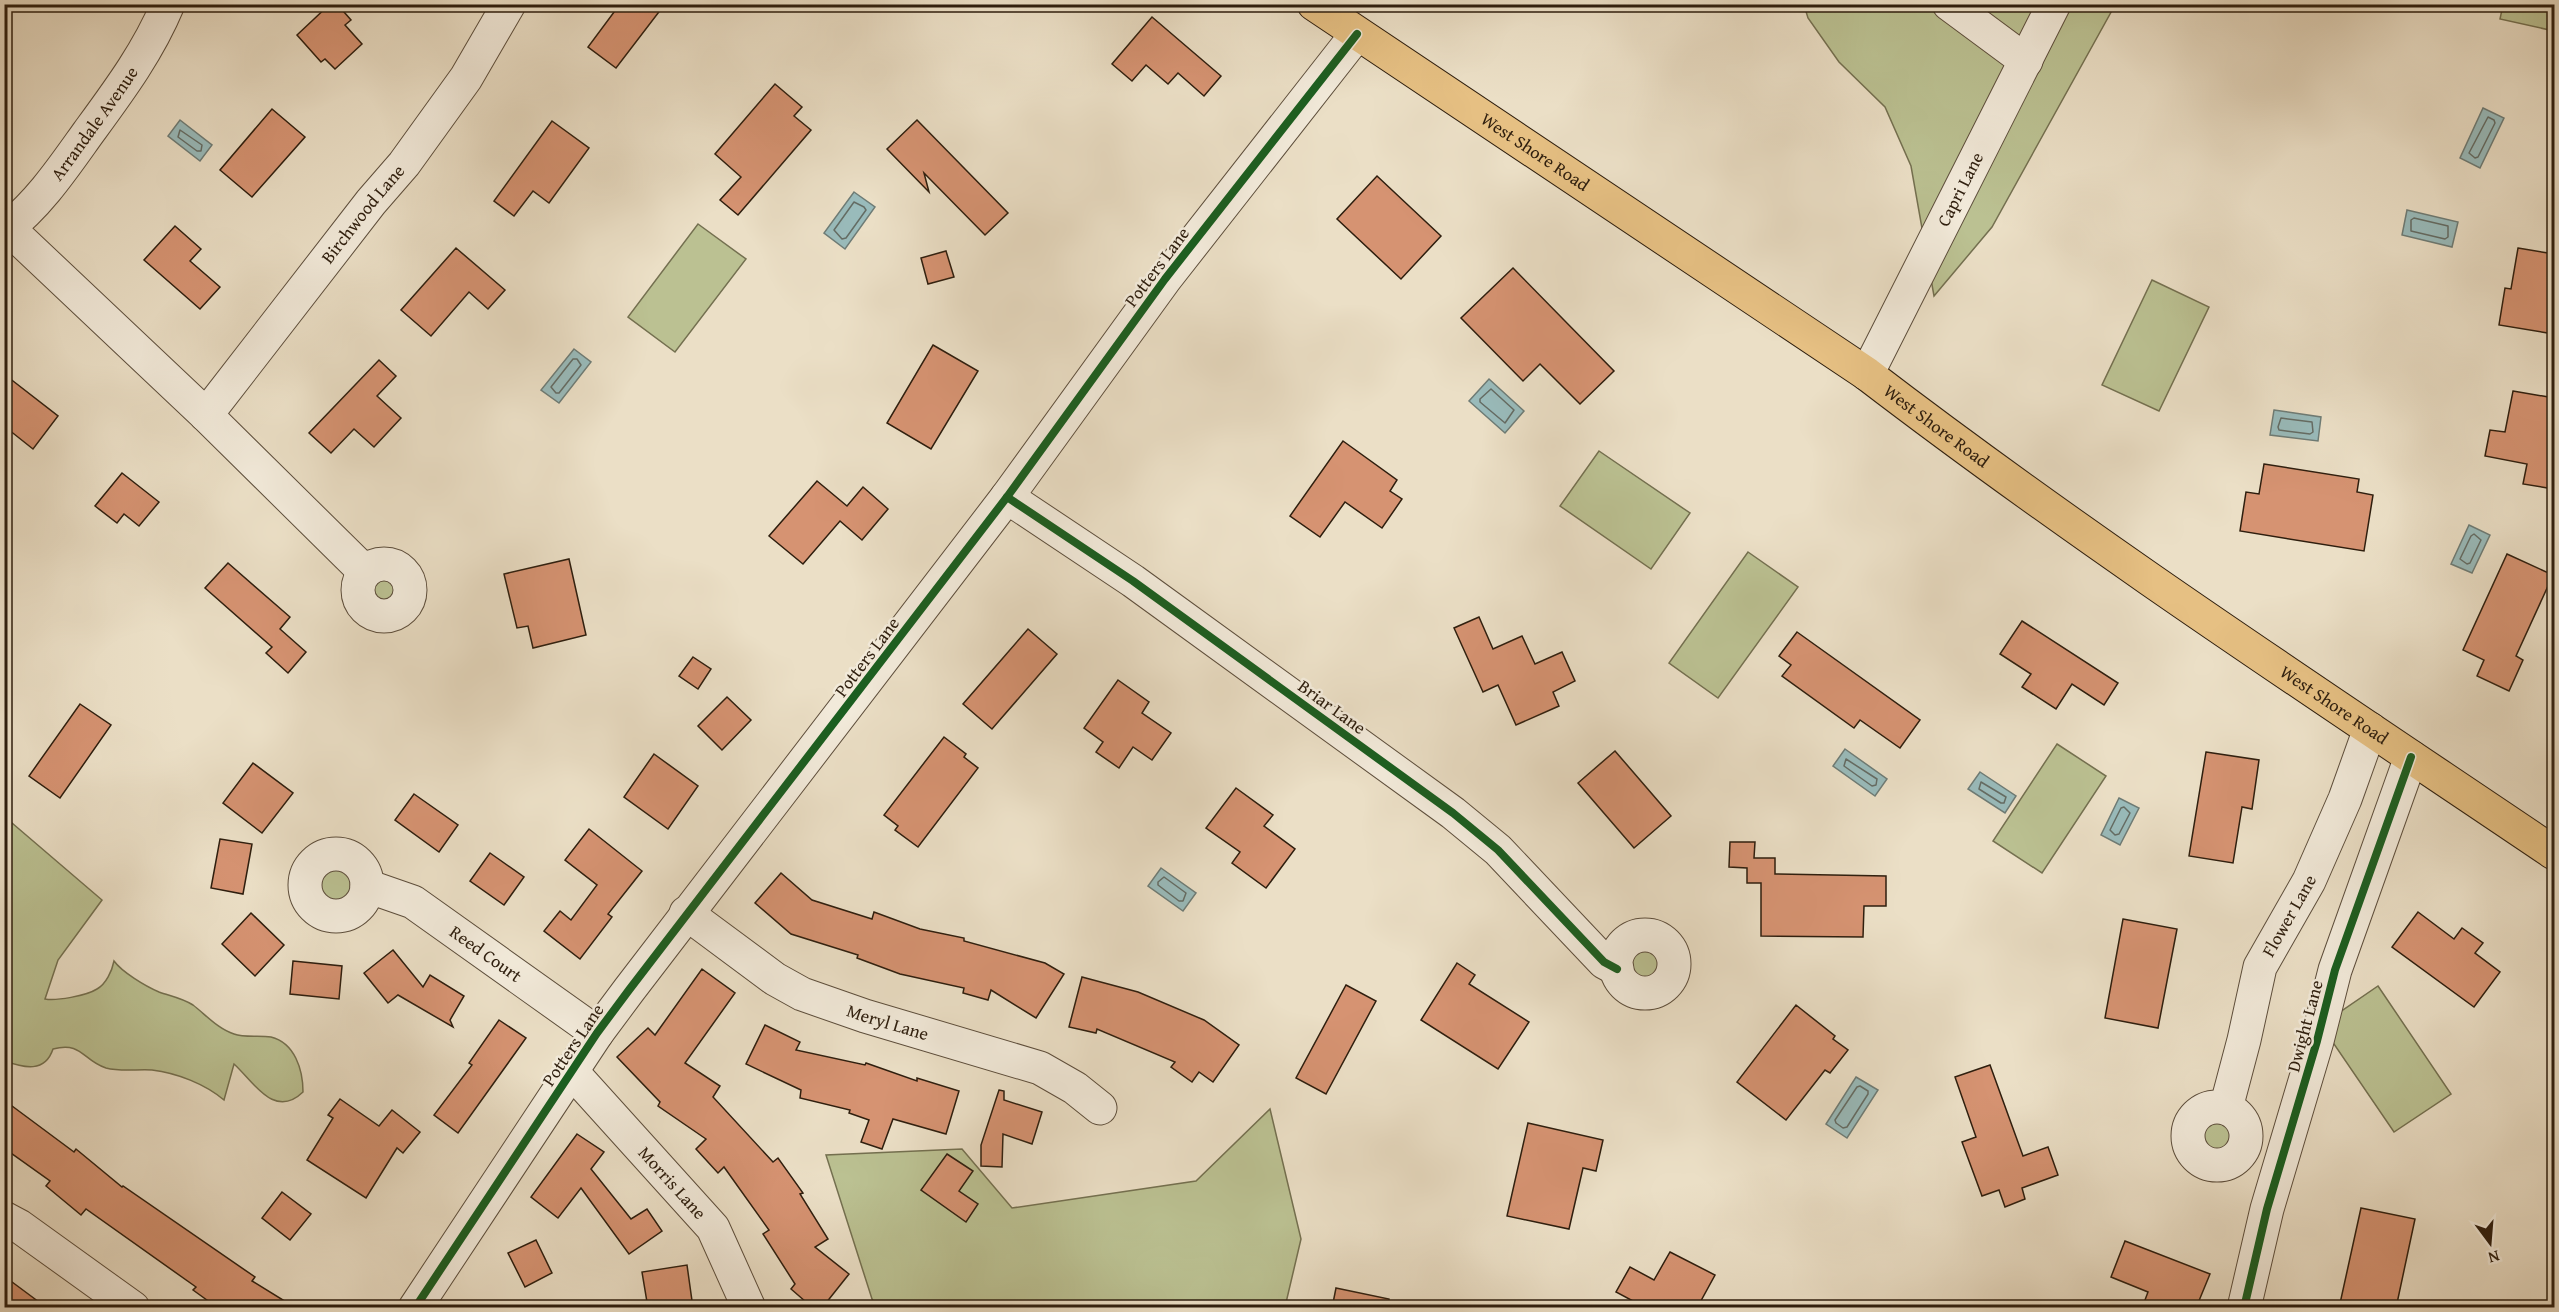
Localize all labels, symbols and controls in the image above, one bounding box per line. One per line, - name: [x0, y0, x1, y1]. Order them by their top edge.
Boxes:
- street label: Arrandale Avenue: [44, 61, 144, 186]
- street label: West Shore Road: [1476, 105, 1596, 198]
- street label: Capri Lane: [1930, 147, 1990, 231]
- street label: Birchwood Lane: [314, 158, 411, 269]
- street label: Potters Lane: [1117, 221, 1196, 313]
- street label: West Shore Road: [1878, 377, 1995, 474]
- street label: Potters Lane: [827, 611, 906, 703]
- street label: West Shore Road: [2275, 658, 2394, 751]
- street label: Briar Lane: [1293, 673, 1372, 741]
- street label: Flower Lane: [2255, 870, 2323, 962]
- street label: Reed Court: [444, 918, 528, 989]
- street label: Dwight Lane: [2279, 977, 2330, 1075]
- street label: Meryl Lane: [843, 997, 932, 1047]
- street label: Potters Lane: [535, 998, 610, 1091]
- street label: Morris Lane: [632, 1140, 713, 1225]
- north arrow: [2460, 1213, 2520, 1273]
- text: N: [2485, 1244, 2503, 1271]

